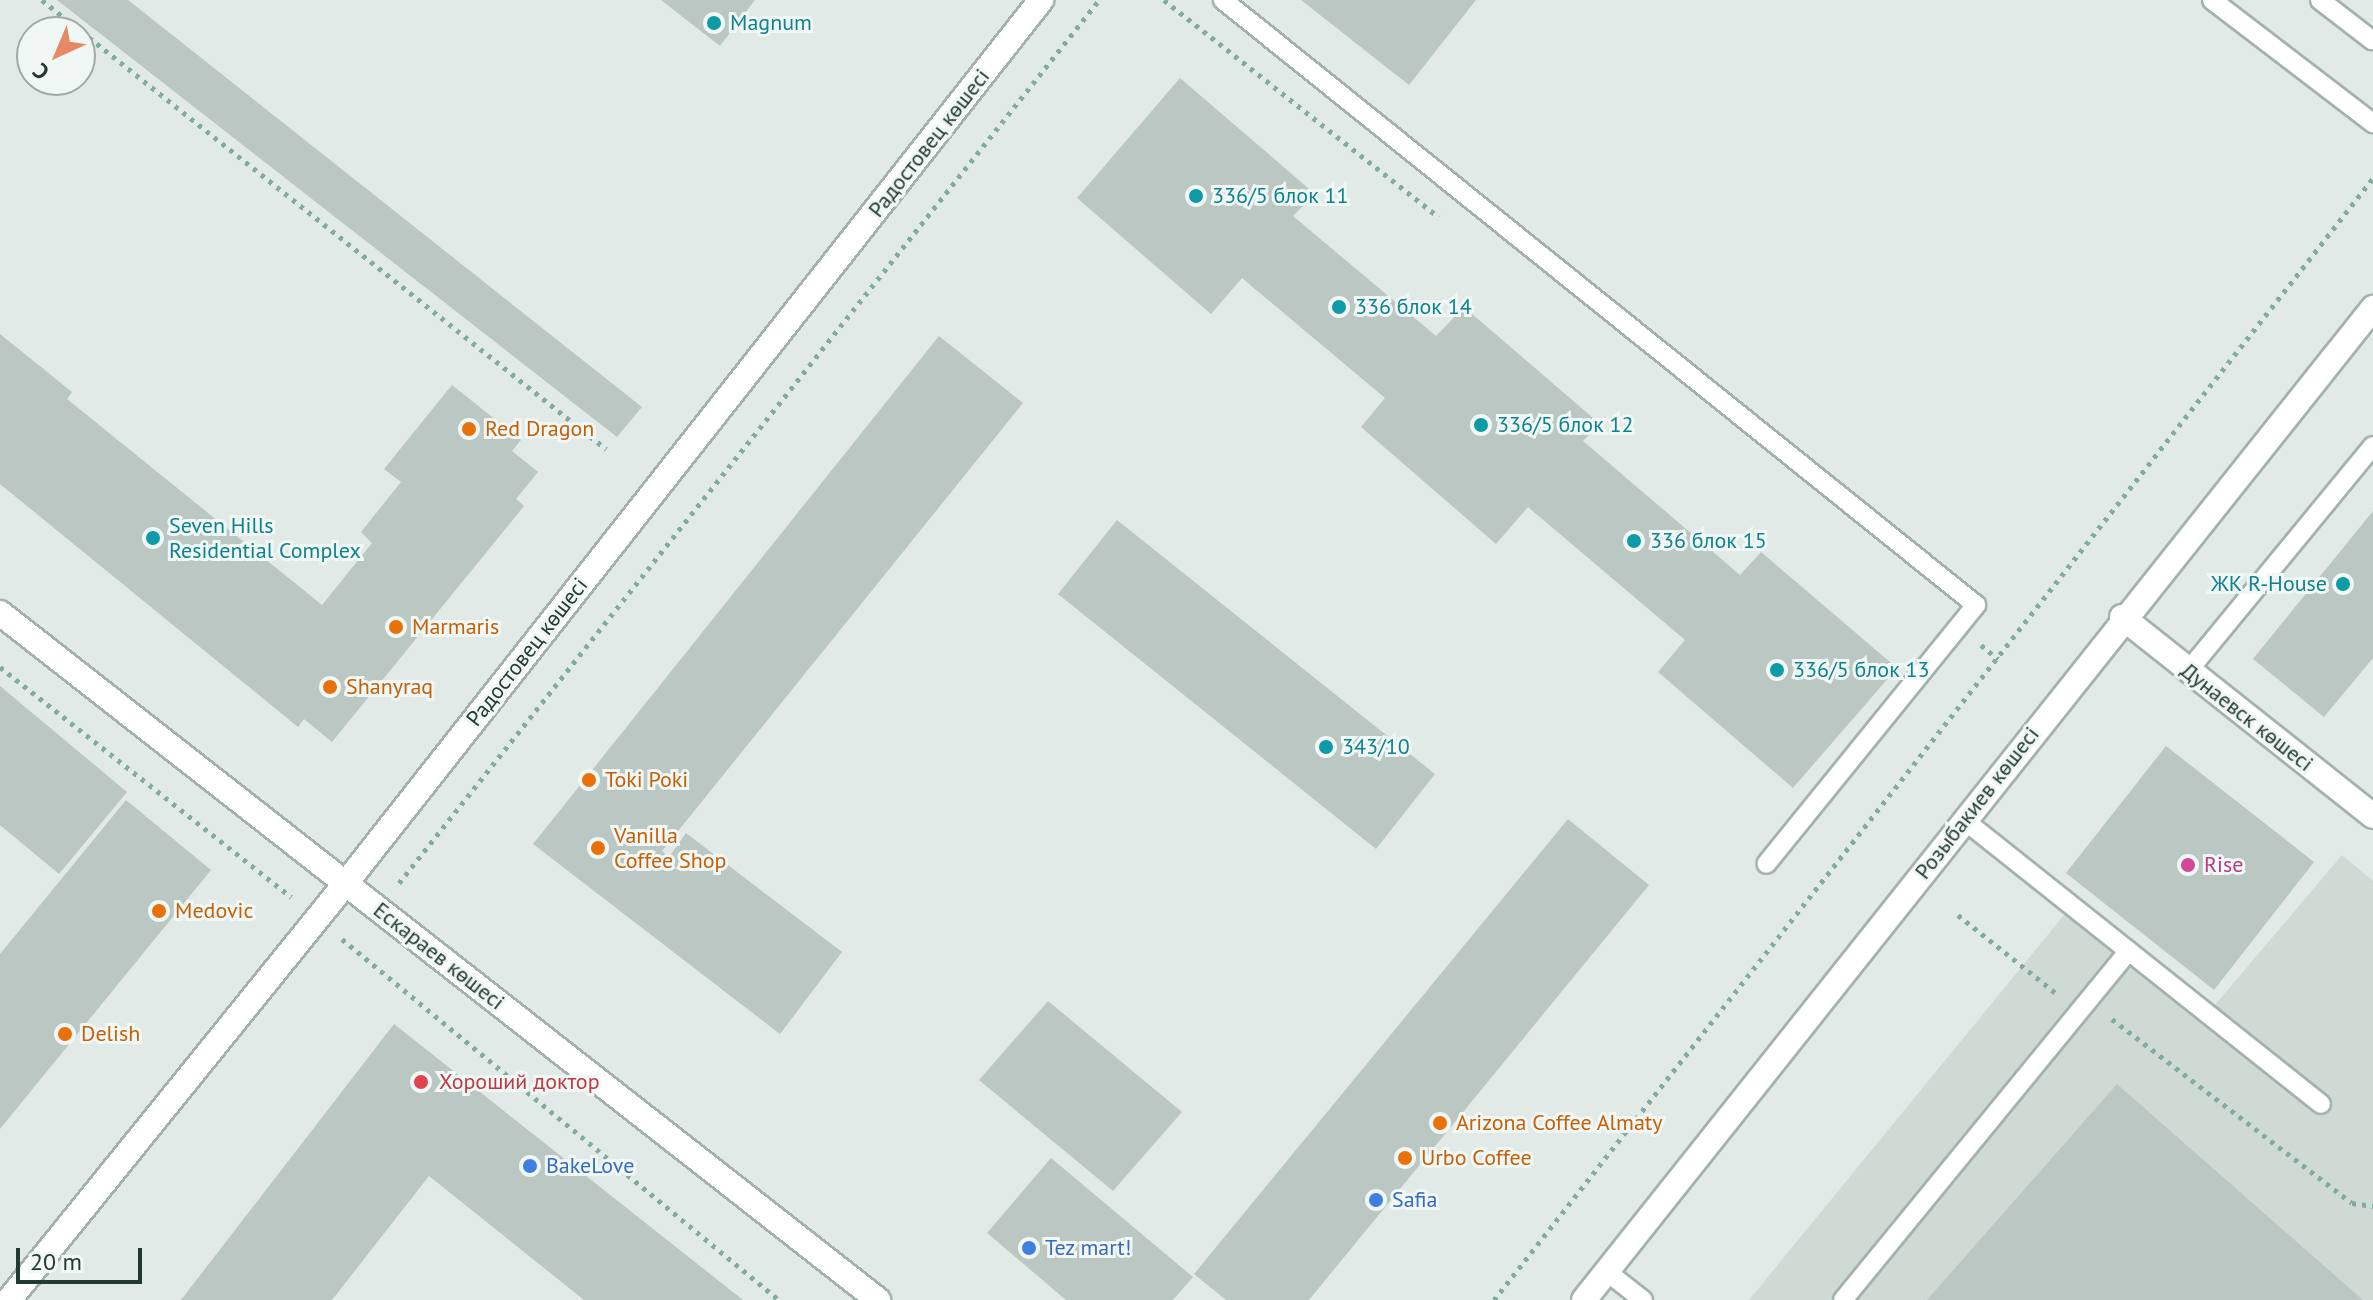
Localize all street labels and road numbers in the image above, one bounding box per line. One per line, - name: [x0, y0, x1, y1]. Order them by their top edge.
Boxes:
- street label: Радостовец көшесі: [863, 64, 995, 222]
- street label: Радостовец көшесі: [461, 573, 593, 731]
- street label: Дунаевск көшесі: [2176, 657, 2318, 777]
- street label: Розыбакиев көшесі: [1909, 722, 2045, 884]
- street label: Ескараев көшесі: [368, 897, 510, 1015]

